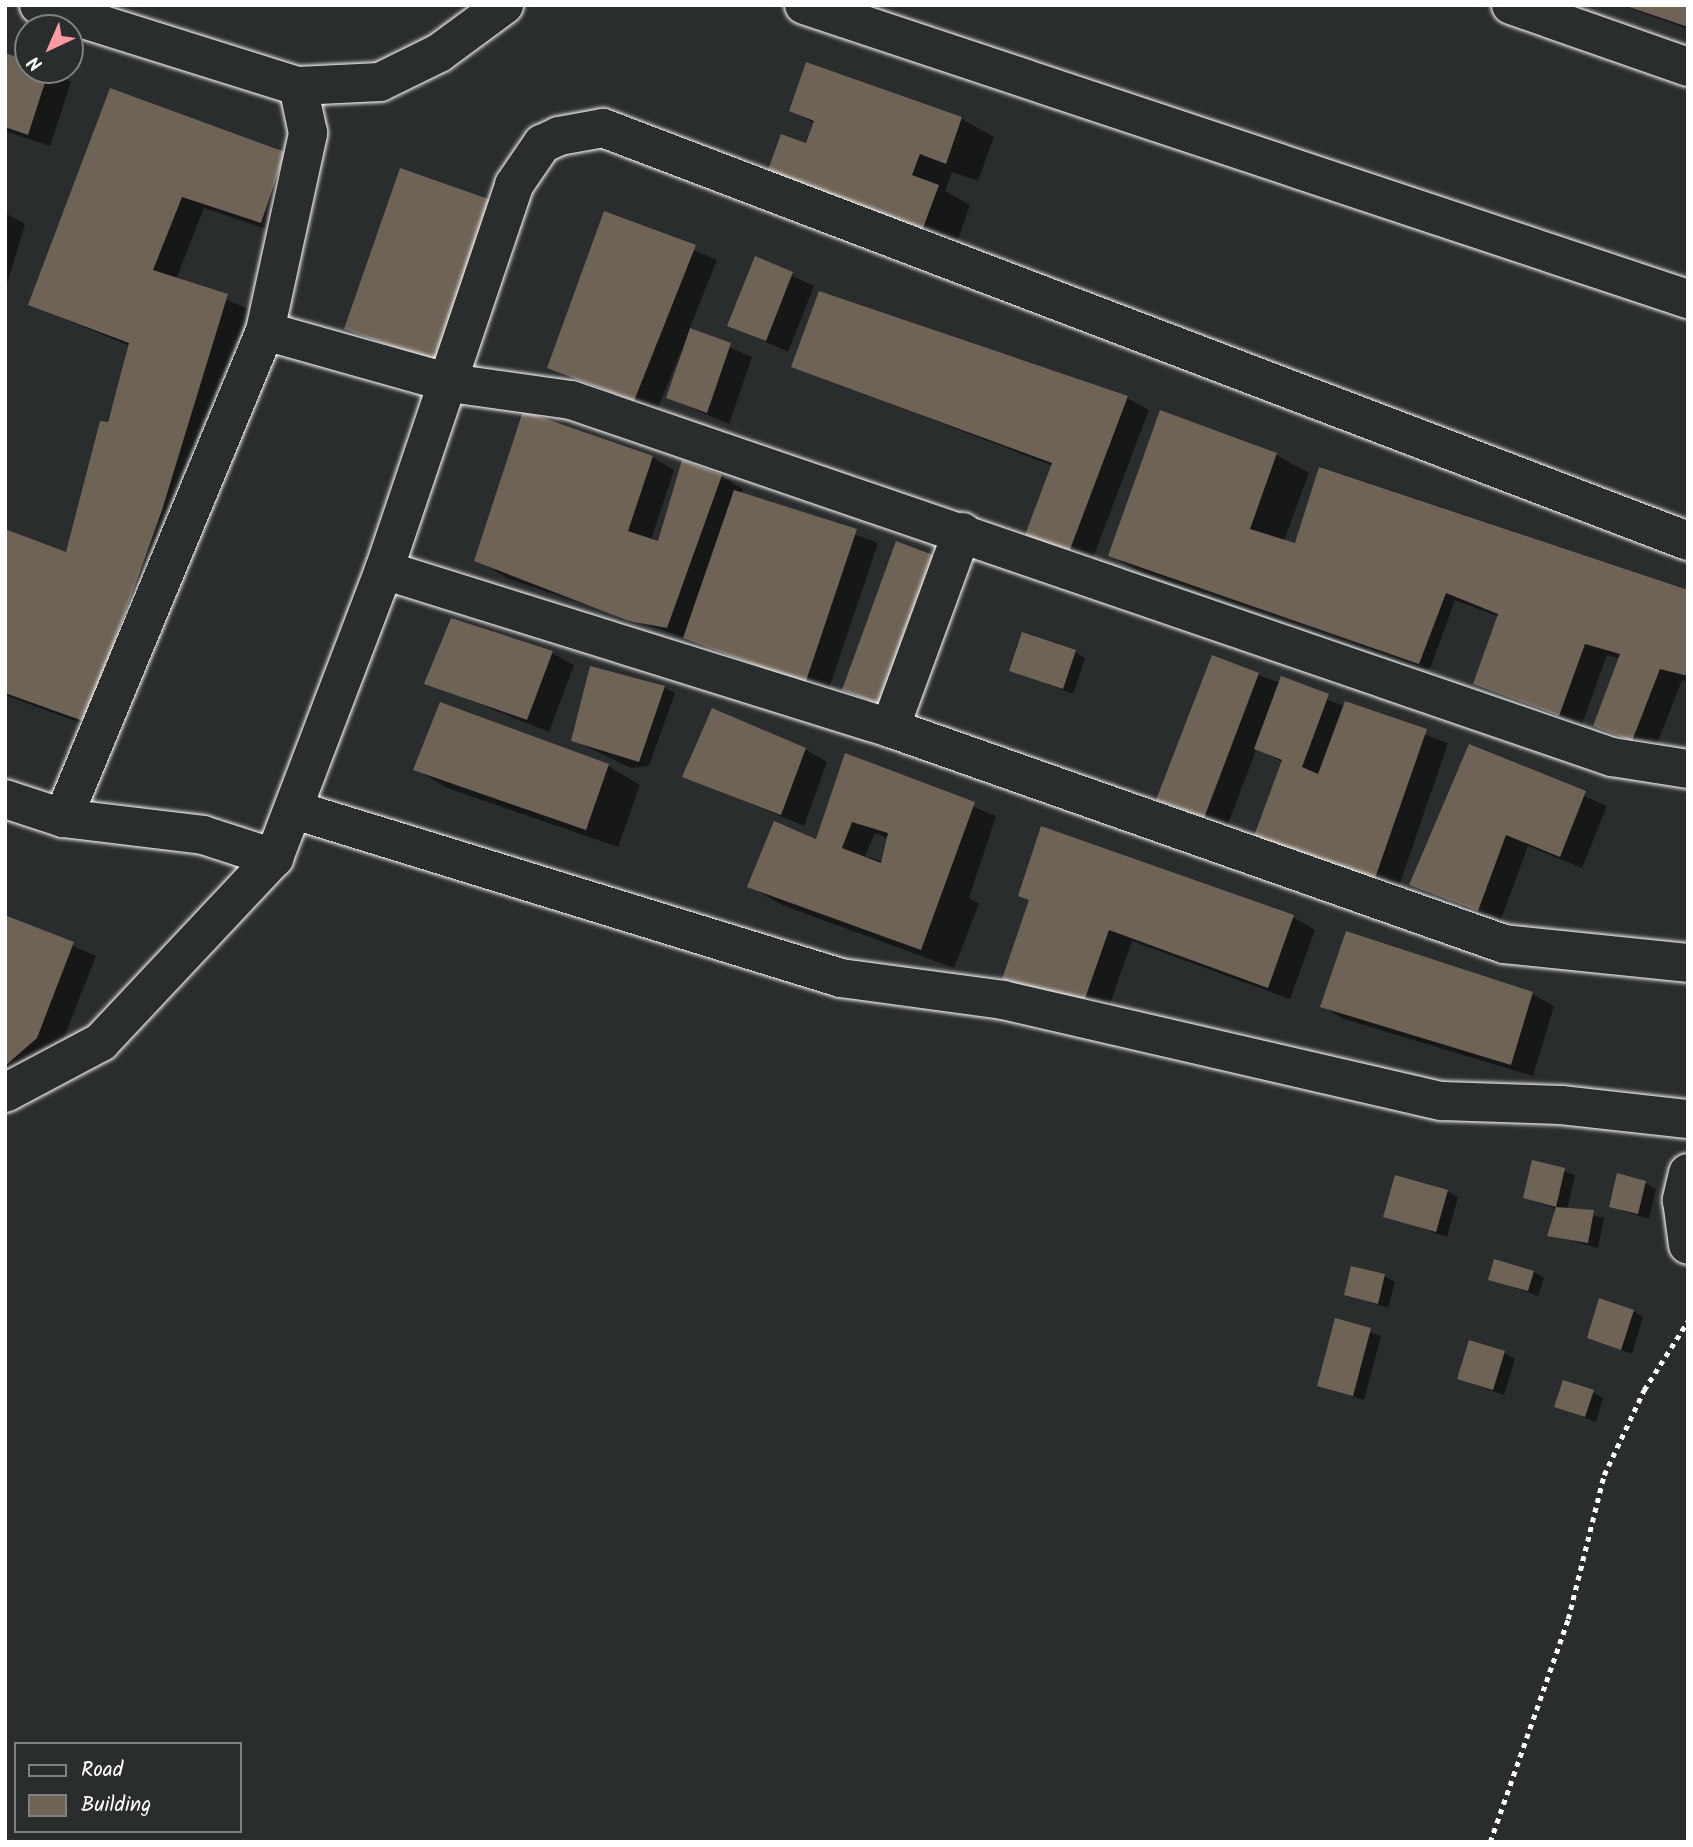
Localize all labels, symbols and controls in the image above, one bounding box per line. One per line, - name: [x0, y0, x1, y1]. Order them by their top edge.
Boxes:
- north arrow: [14, 14, 84, 84]
- text: N: [21, 48, 51, 78]
- legend: [14, 1742, 242, 1833]
- text: Road: [81, 1754, 123, 1787]
- text: Building: [81, 1789, 151, 1822]

